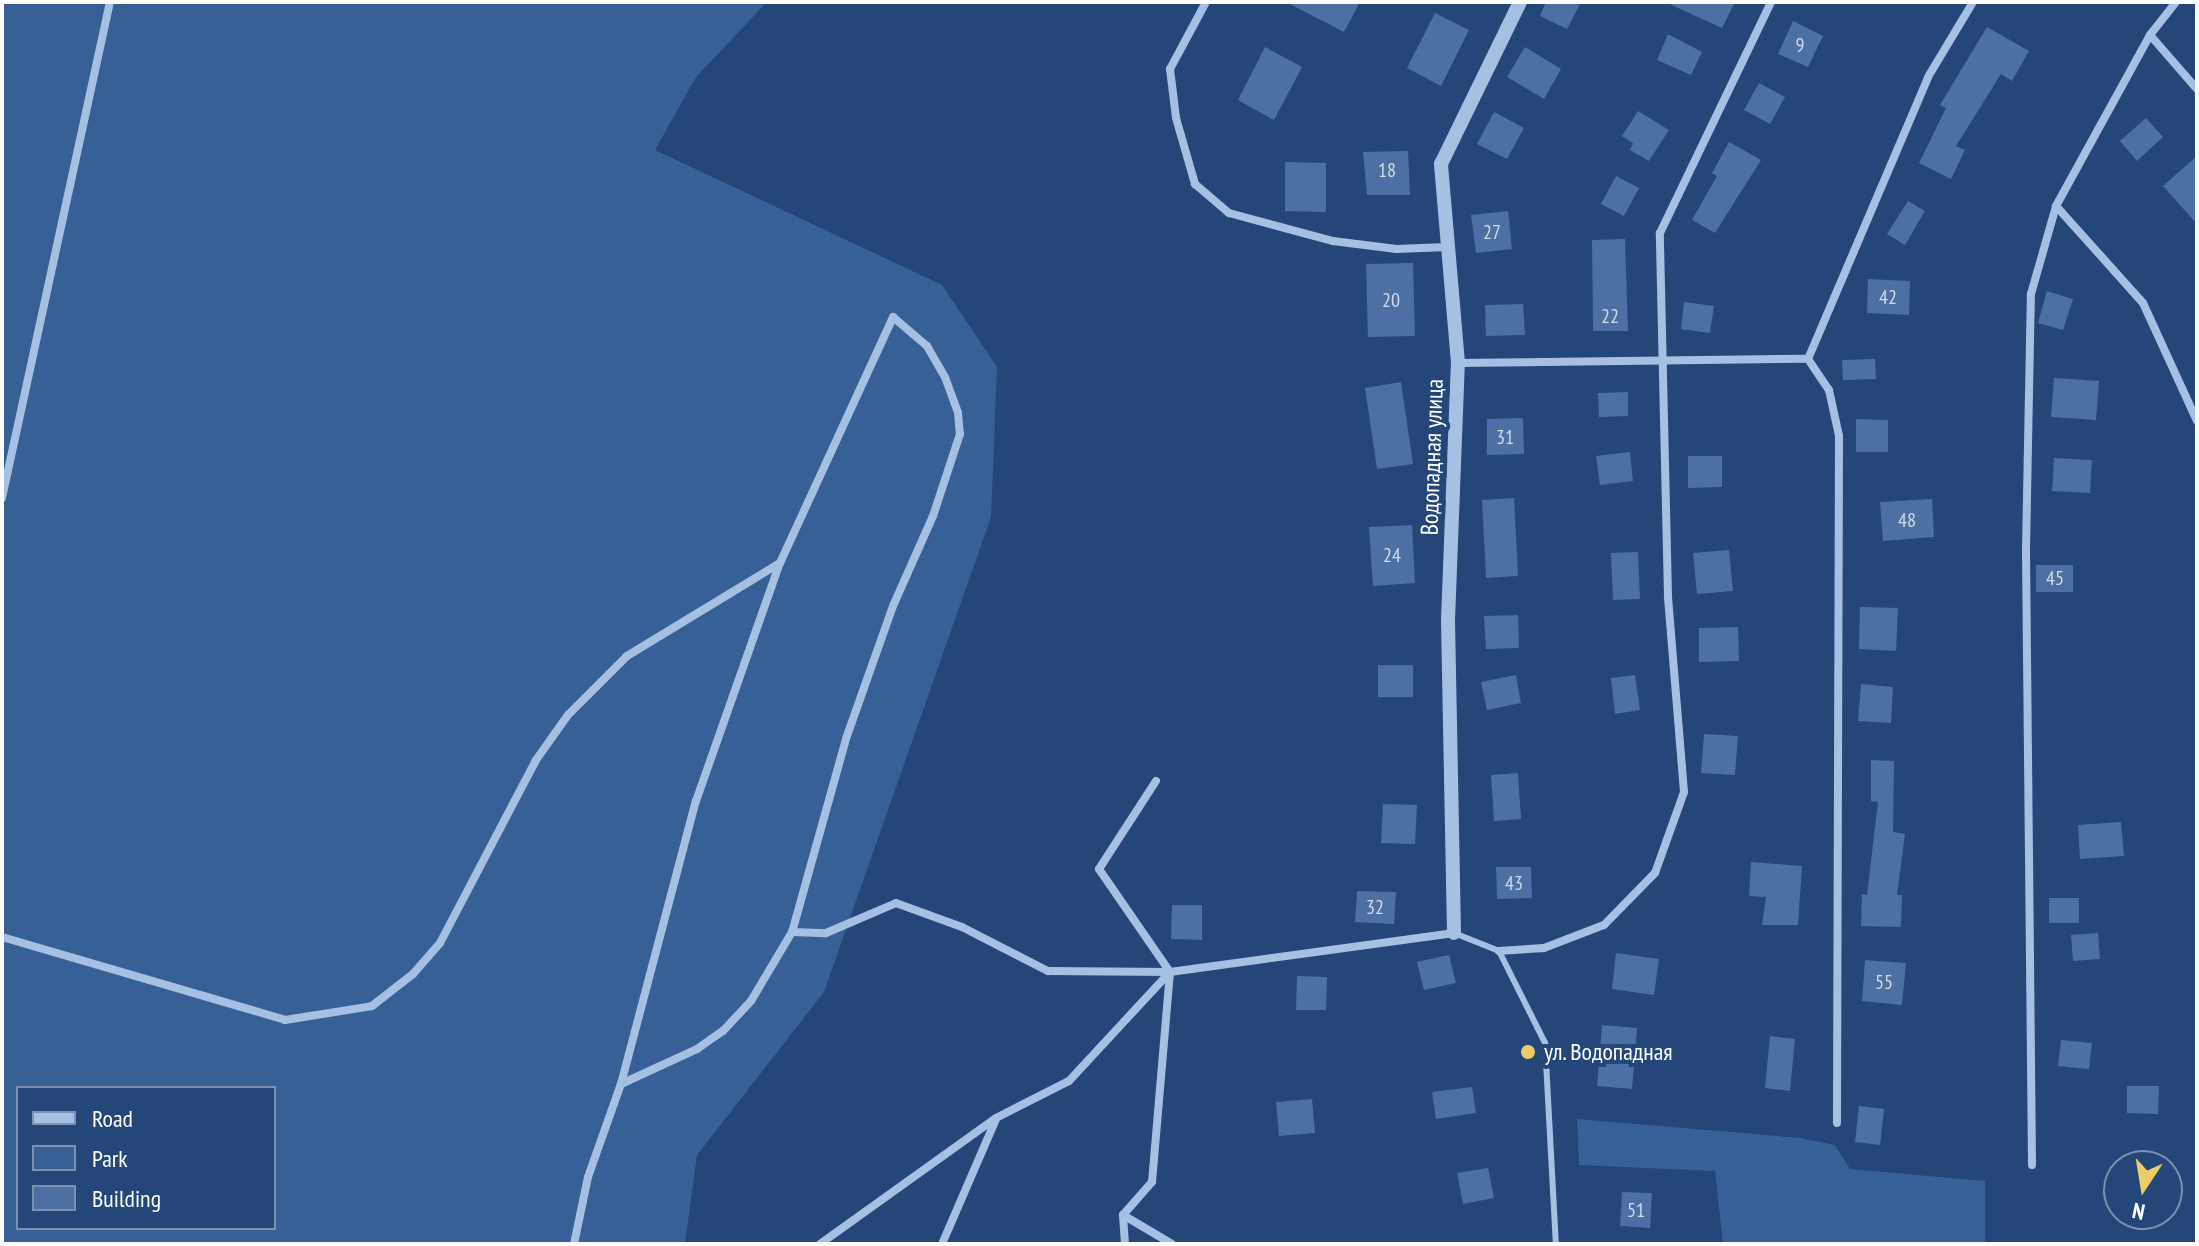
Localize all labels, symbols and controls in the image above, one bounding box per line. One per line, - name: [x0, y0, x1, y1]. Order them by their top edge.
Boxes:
- house number: 9: [1796, 33, 1804, 57]
- house number: 18: [1378, 158, 1396, 182]
- house number: 27: [1483, 220, 1501, 244]
- house number: 42: [1879, 285, 1897, 309]
- house number: 20: [1382, 288, 1400, 312]
- house number: 22: [1601, 304, 1619, 328]
- street label: Водопадная улица: [1415, 378, 1449, 536]
- house number: 31: [1496, 425, 1514, 449]
- house number: 48: [1898, 508, 1916, 532]
- house number: 24: [1383, 543, 1401, 567]
- house number: 45: [2046, 566, 2064, 590]
- house number: 43: [1505, 871, 1523, 895]
- house number: 32: [1366, 895, 1384, 919]
- house number: 55: [1875, 970, 1893, 994]
- place label: ул. Водопадная: [1544, 1038, 1674, 1066]
- marker: ул. Водопадная: [1519, 1043, 1537, 1061]
- legend: [16, 1086, 276, 1230]
- text: Road: [92, 1103, 133, 1134]
- text: Park: [92, 1143, 128, 1174]
- north arrow: [2103, 1150, 2183, 1230]
- text: Building: [92, 1183, 161, 1214]
- text: N: [2130, 1197, 2147, 1226]
- house number: 51: [1627, 1198, 1645, 1222]

